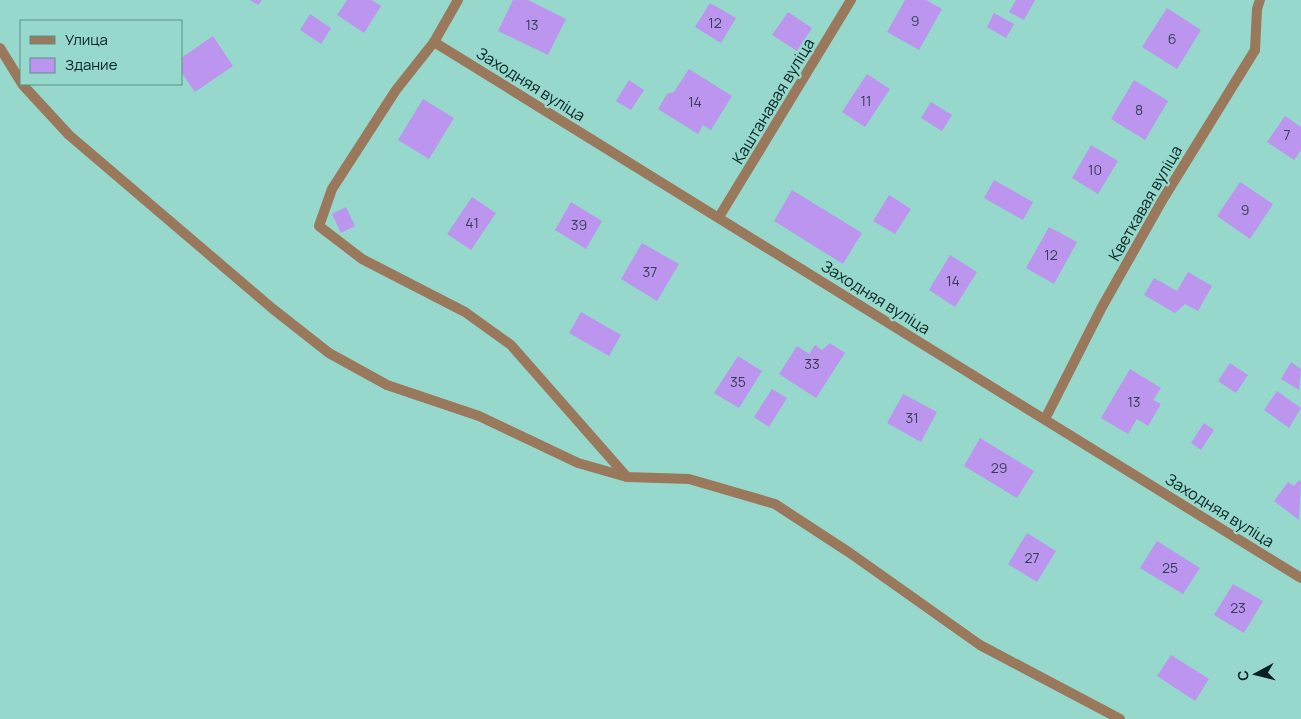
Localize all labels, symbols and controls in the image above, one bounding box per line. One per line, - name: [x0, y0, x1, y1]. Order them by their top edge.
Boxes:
- house number: 9: [911, 11, 919, 30]
- house number: 12: [708, 13, 722, 32]
- house number: 13: [525, 15, 539, 34]
- legend: [20, 20, 182, 85]
- text: Улица: [65, 29, 108, 50]
- house number: 6: [1168, 29, 1176, 48]
- street label: Каштанавая вуліца: [727, 34, 819, 168]
- street label: Заходняя вуліца: [472, 42, 590, 126]
- text: Здание: [65, 54, 118, 75]
- house number: 11: [861, 91, 871, 110]
- house number: 14: [688, 92, 702, 111]
- house number: 8: [1135, 100, 1143, 119]
- house number: 7: [1283, 125, 1291, 144]
- street label: Кветкавая вуліца: [1103, 141, 1187, 265]
- house number: 10: [1088, 160, 1102, 179]
- house number: 9: [1241, 200, 1249, 219]
- house number: 41: [465, 213, 479, 232]
- house number: 39: [571, 215, 587, 234]
- house number: 12: [1044, 245, 1058, 264]
- street label: Заходняя вуліца: [817, 255, 935, 339]
- house number: 37: [643, 262, 657, 281]
- house number: 14: [946, 271, 960, 290]
- house number: 33: [804, 354, 820, 373]
- house number: 35: [730, 372, 746, 391]
- house number: 13: [1127, 392, 1141, 411]
- house number: 31: [905, 408, 919, 427]
- house number: 29: [991, 458, 1007, 477]
- street label: Заходняя вуліца: [1161, 468, 1279, 552]
- house number: 27: [1024, 548, 1040, 567]
- house number: 25: [1162, 558, 1178, 577]
- house number: 23: [1230, 598, 1246, 617]
- north arrow: [1231, 649, 1281, 699]
- text: С: [1233, 669, 1253, 682]

